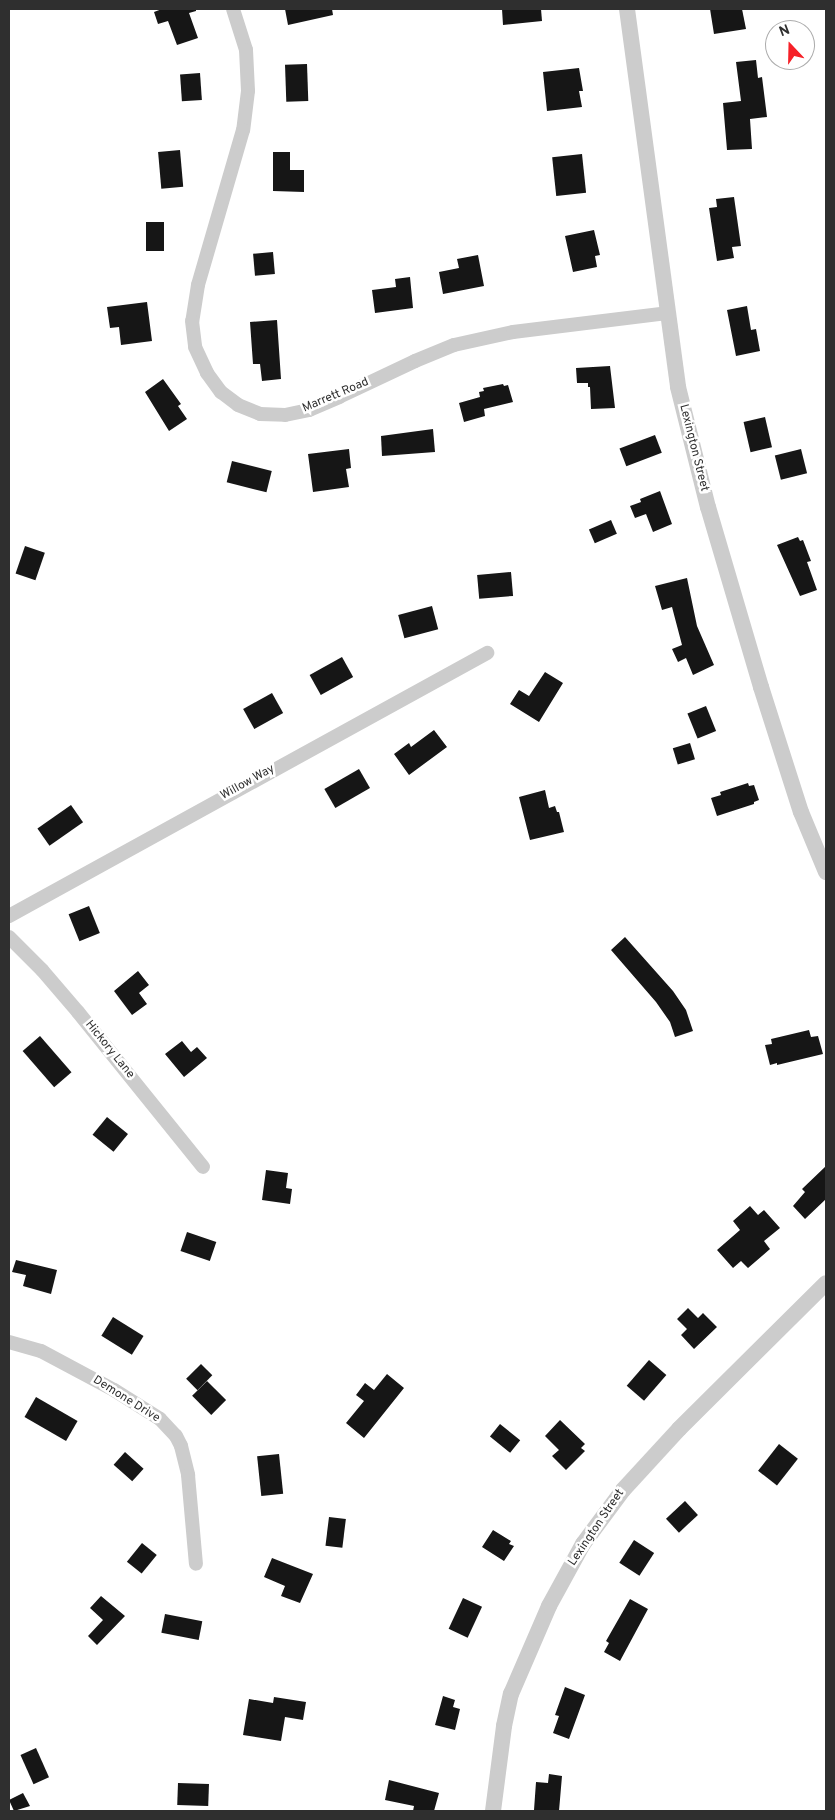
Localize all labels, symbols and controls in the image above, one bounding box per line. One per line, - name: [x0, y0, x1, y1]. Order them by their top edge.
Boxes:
- north arrow: [765, 20, 815, 70]
- text: N: [777, 22, 793, 41]
- street label: Marrett Road: [301, 376, 371, 416]
- street label: Lexington Street: [675, 403, 711, 493]
- street label: Willow Way: [218, 762, 278, 804]
- street label: Hickory Lane: [81, 1018, 137, 1082]
- street label: Demone Drive: [90, 1374, 162, 1426]
- street label: Lexington Street: [566, 1487, 628, 1569]

